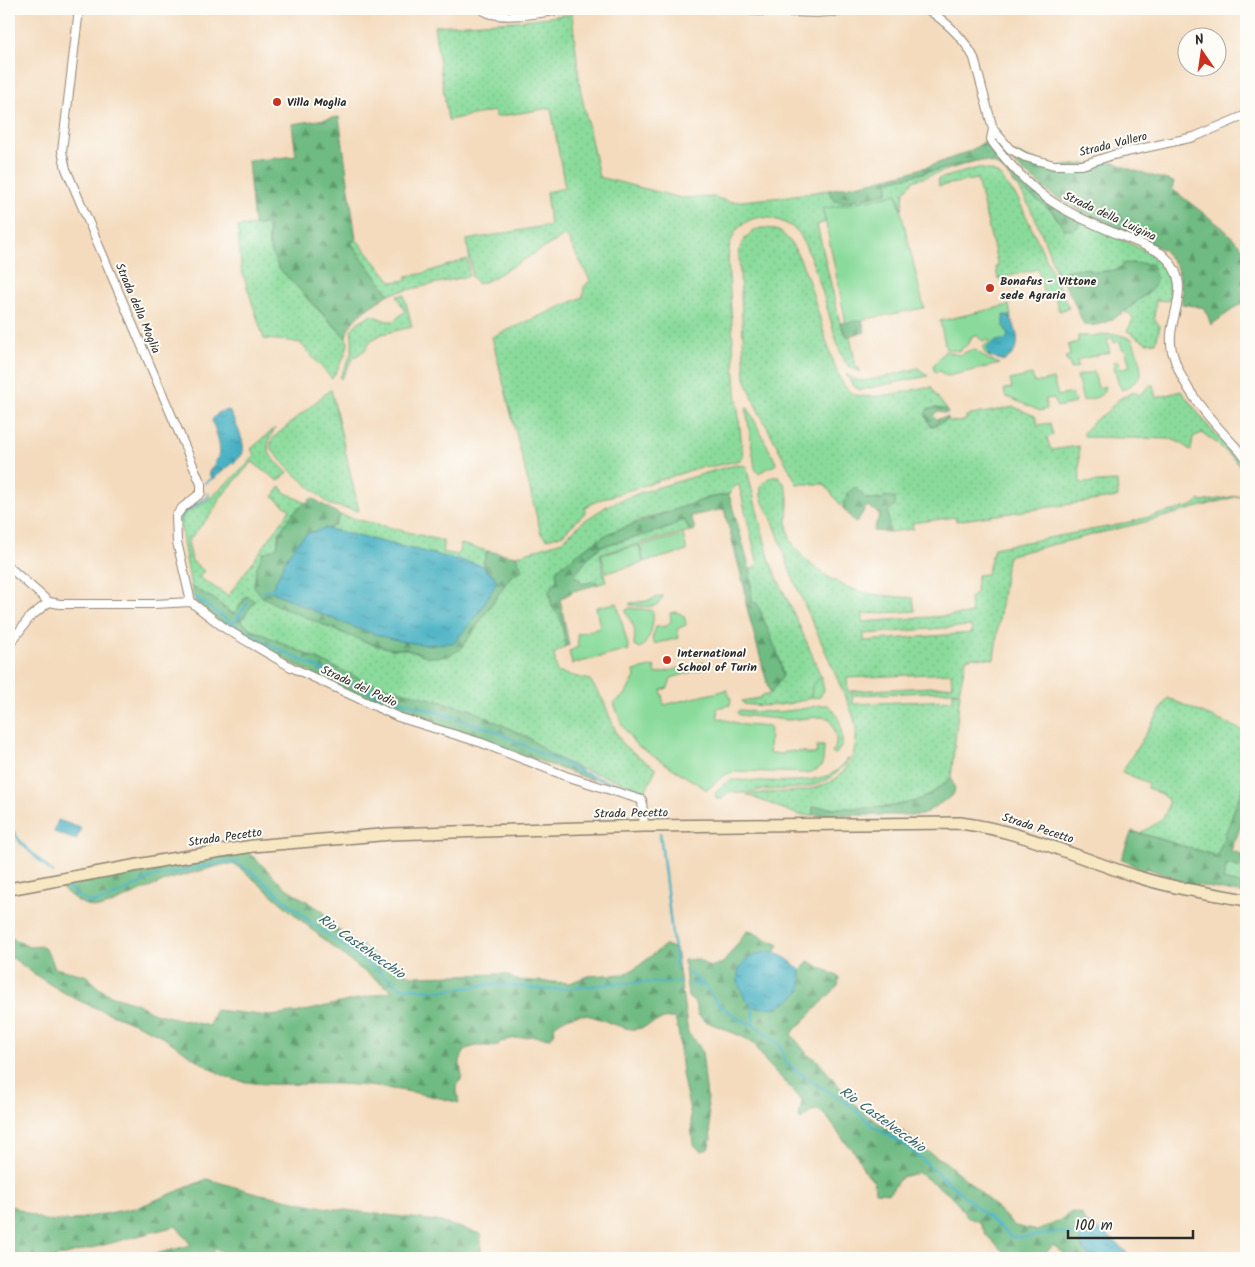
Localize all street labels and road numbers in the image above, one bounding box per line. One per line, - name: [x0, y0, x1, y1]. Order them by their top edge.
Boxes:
- street label: Strada Vallero: [1077, 127, 1149, 162]
- street label: Strada della Luigina: [1060, 187, 1160, 246]
- street label: Strada della Moglia: [110, 260, 165, 357]
- street label: Strada del Podio: [317, 660, 400, 712]
- street label: Strada Pecetto: [594, 803, 668, 824]
- street label: Strada Pecetto: [1000, 808, 1076, 849]
- street label: Strada Pecetto: [187, 823, 263, 852]

